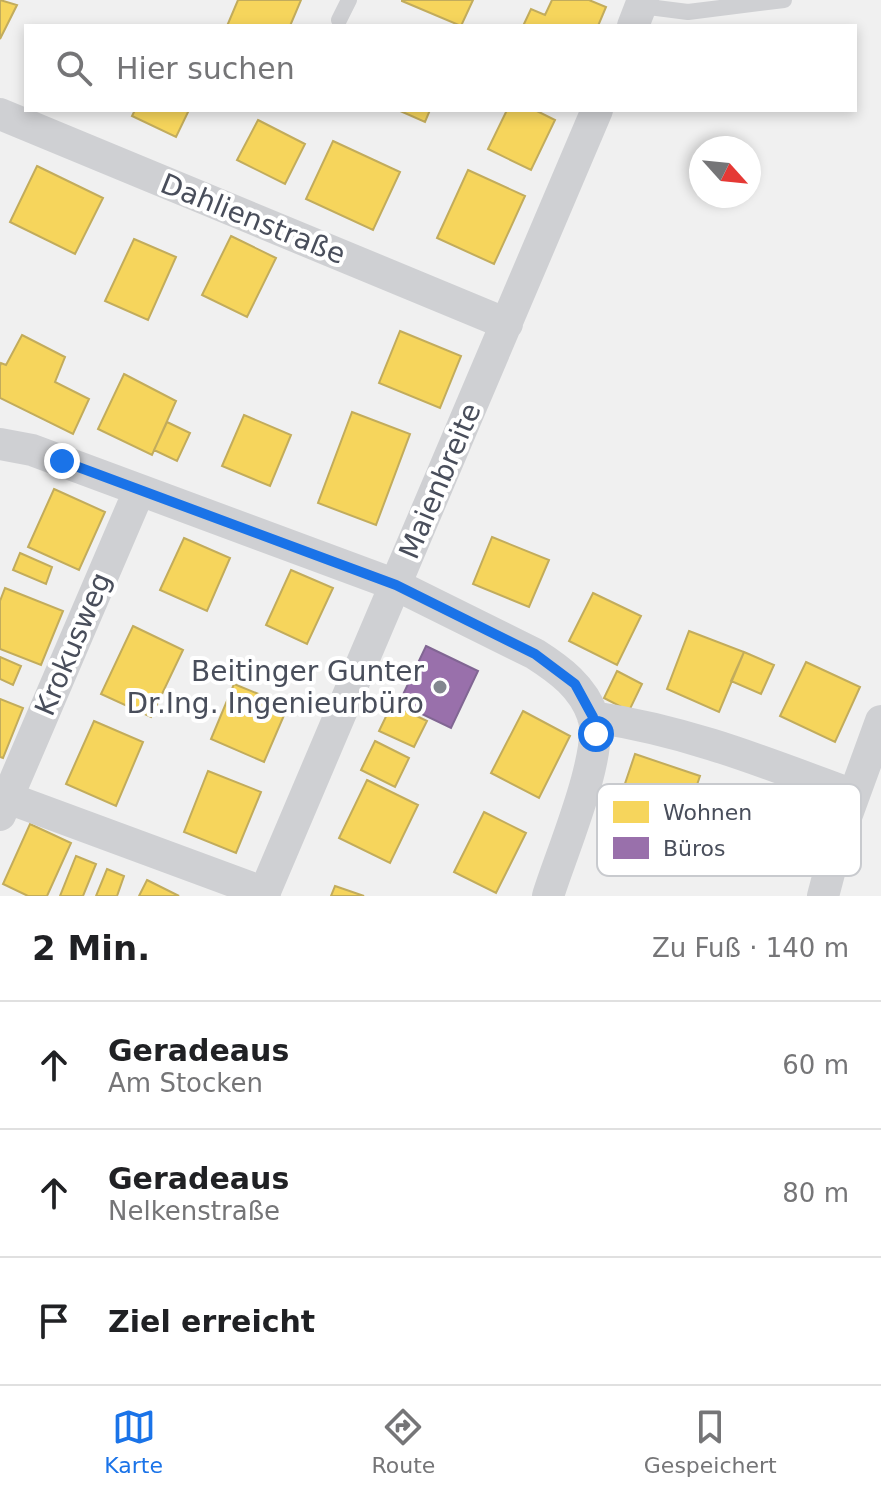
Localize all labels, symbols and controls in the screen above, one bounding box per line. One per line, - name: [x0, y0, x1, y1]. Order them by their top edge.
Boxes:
- search box: [24, 24, 857, 112]
- icon: search: [52, 46, 96, 90]
- text: Hier suchen: [116, 51, 295, 86]
- north arrow: [689, 136, 761, 208]
- street label: Dahlienstraße: [156, 167, 350, 271]
- street label: Maienbreite: [392, 398, 488, 564]
- route end: [44, 443, 80, 479]
- street label: Krokusweg: [28, 568, 118, 720]
- place label: Beitinger Gunter Dr.Ing. Ingenieurbüro: [126, 655, 424, 720]
- marker: Beitinger Gunter Dr.Ing. Ingenieurbüro: [431, 678, 449, 696]
- route start: [578, 716, 614, 752]
- legend: [597, 784, 861, 876]
- text: Wohnen: [663, 800, 752, 825]
- text: Büros: [663, 836, 726, 861]
- text: 2 Min.: [32, 928, 150, 968]
- text: Zu Fuß · 140 m: [652, 933, 849, 963]
- text: Geradeaus: [108, 1033, 289, 1068]
- icon: ahead: [32, 1043, 76, 1087]
- text: 60 m: [782, 1050, 849, 1080]
- text: Am Stocken: [108, 1068, 263, 1098]
- text: Geradeaus: [108, 1161, 289, 1196]
- icon: ahead: [32, 1171, 76, 1215]
- text: 80 m: [782, 1178, 849, 1208]
- text: Nelkenstraße: [108, 1196, 280, 1226]
- icon: arrive: [32, 1299, 76, 1343]
- text: Ziel erreicht: [108, 1304, 315, 1339]
- tab: Karte: [104, 1405, 163, 1478]
- tab: Route: [371, 1405, 435, 1478]
- tab: Gespeichert: [644, 1405, 777, 1478]

